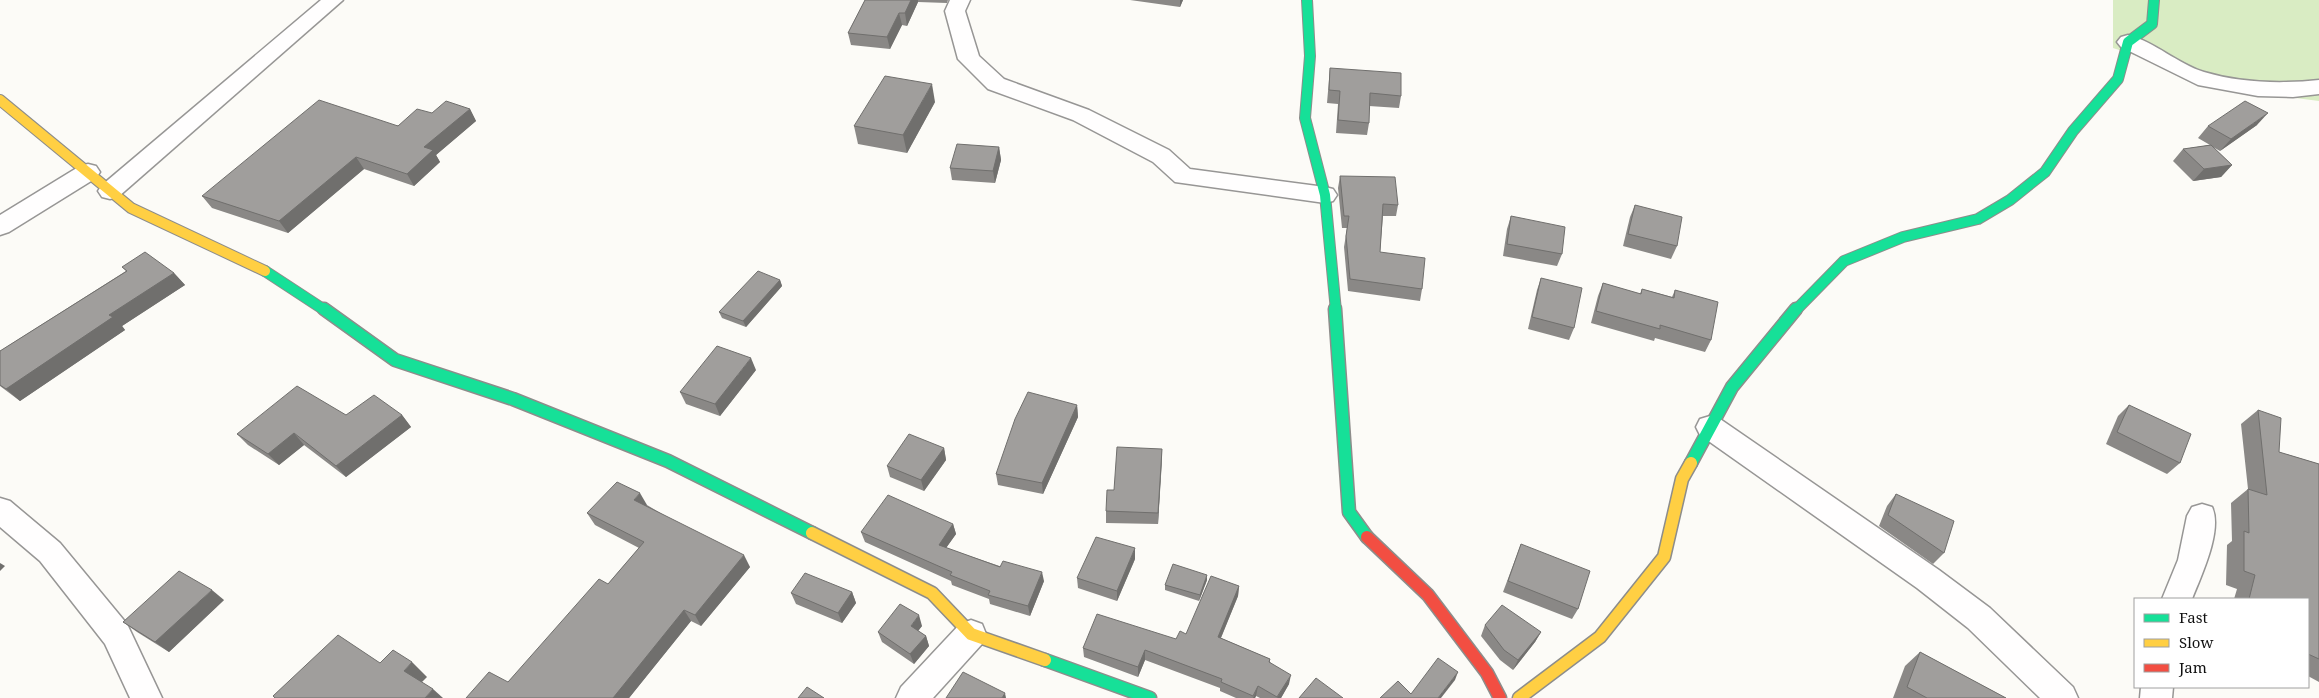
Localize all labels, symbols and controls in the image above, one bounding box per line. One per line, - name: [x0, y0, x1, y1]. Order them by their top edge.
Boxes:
- legend: [2134, 598, 2309, 688]
- text: Fast: [2179, 607, 2208, 627]
- text: Slow: [2179, 632, 2213, 652]
- text: Jam: [2178, 657, 2207, 677]

